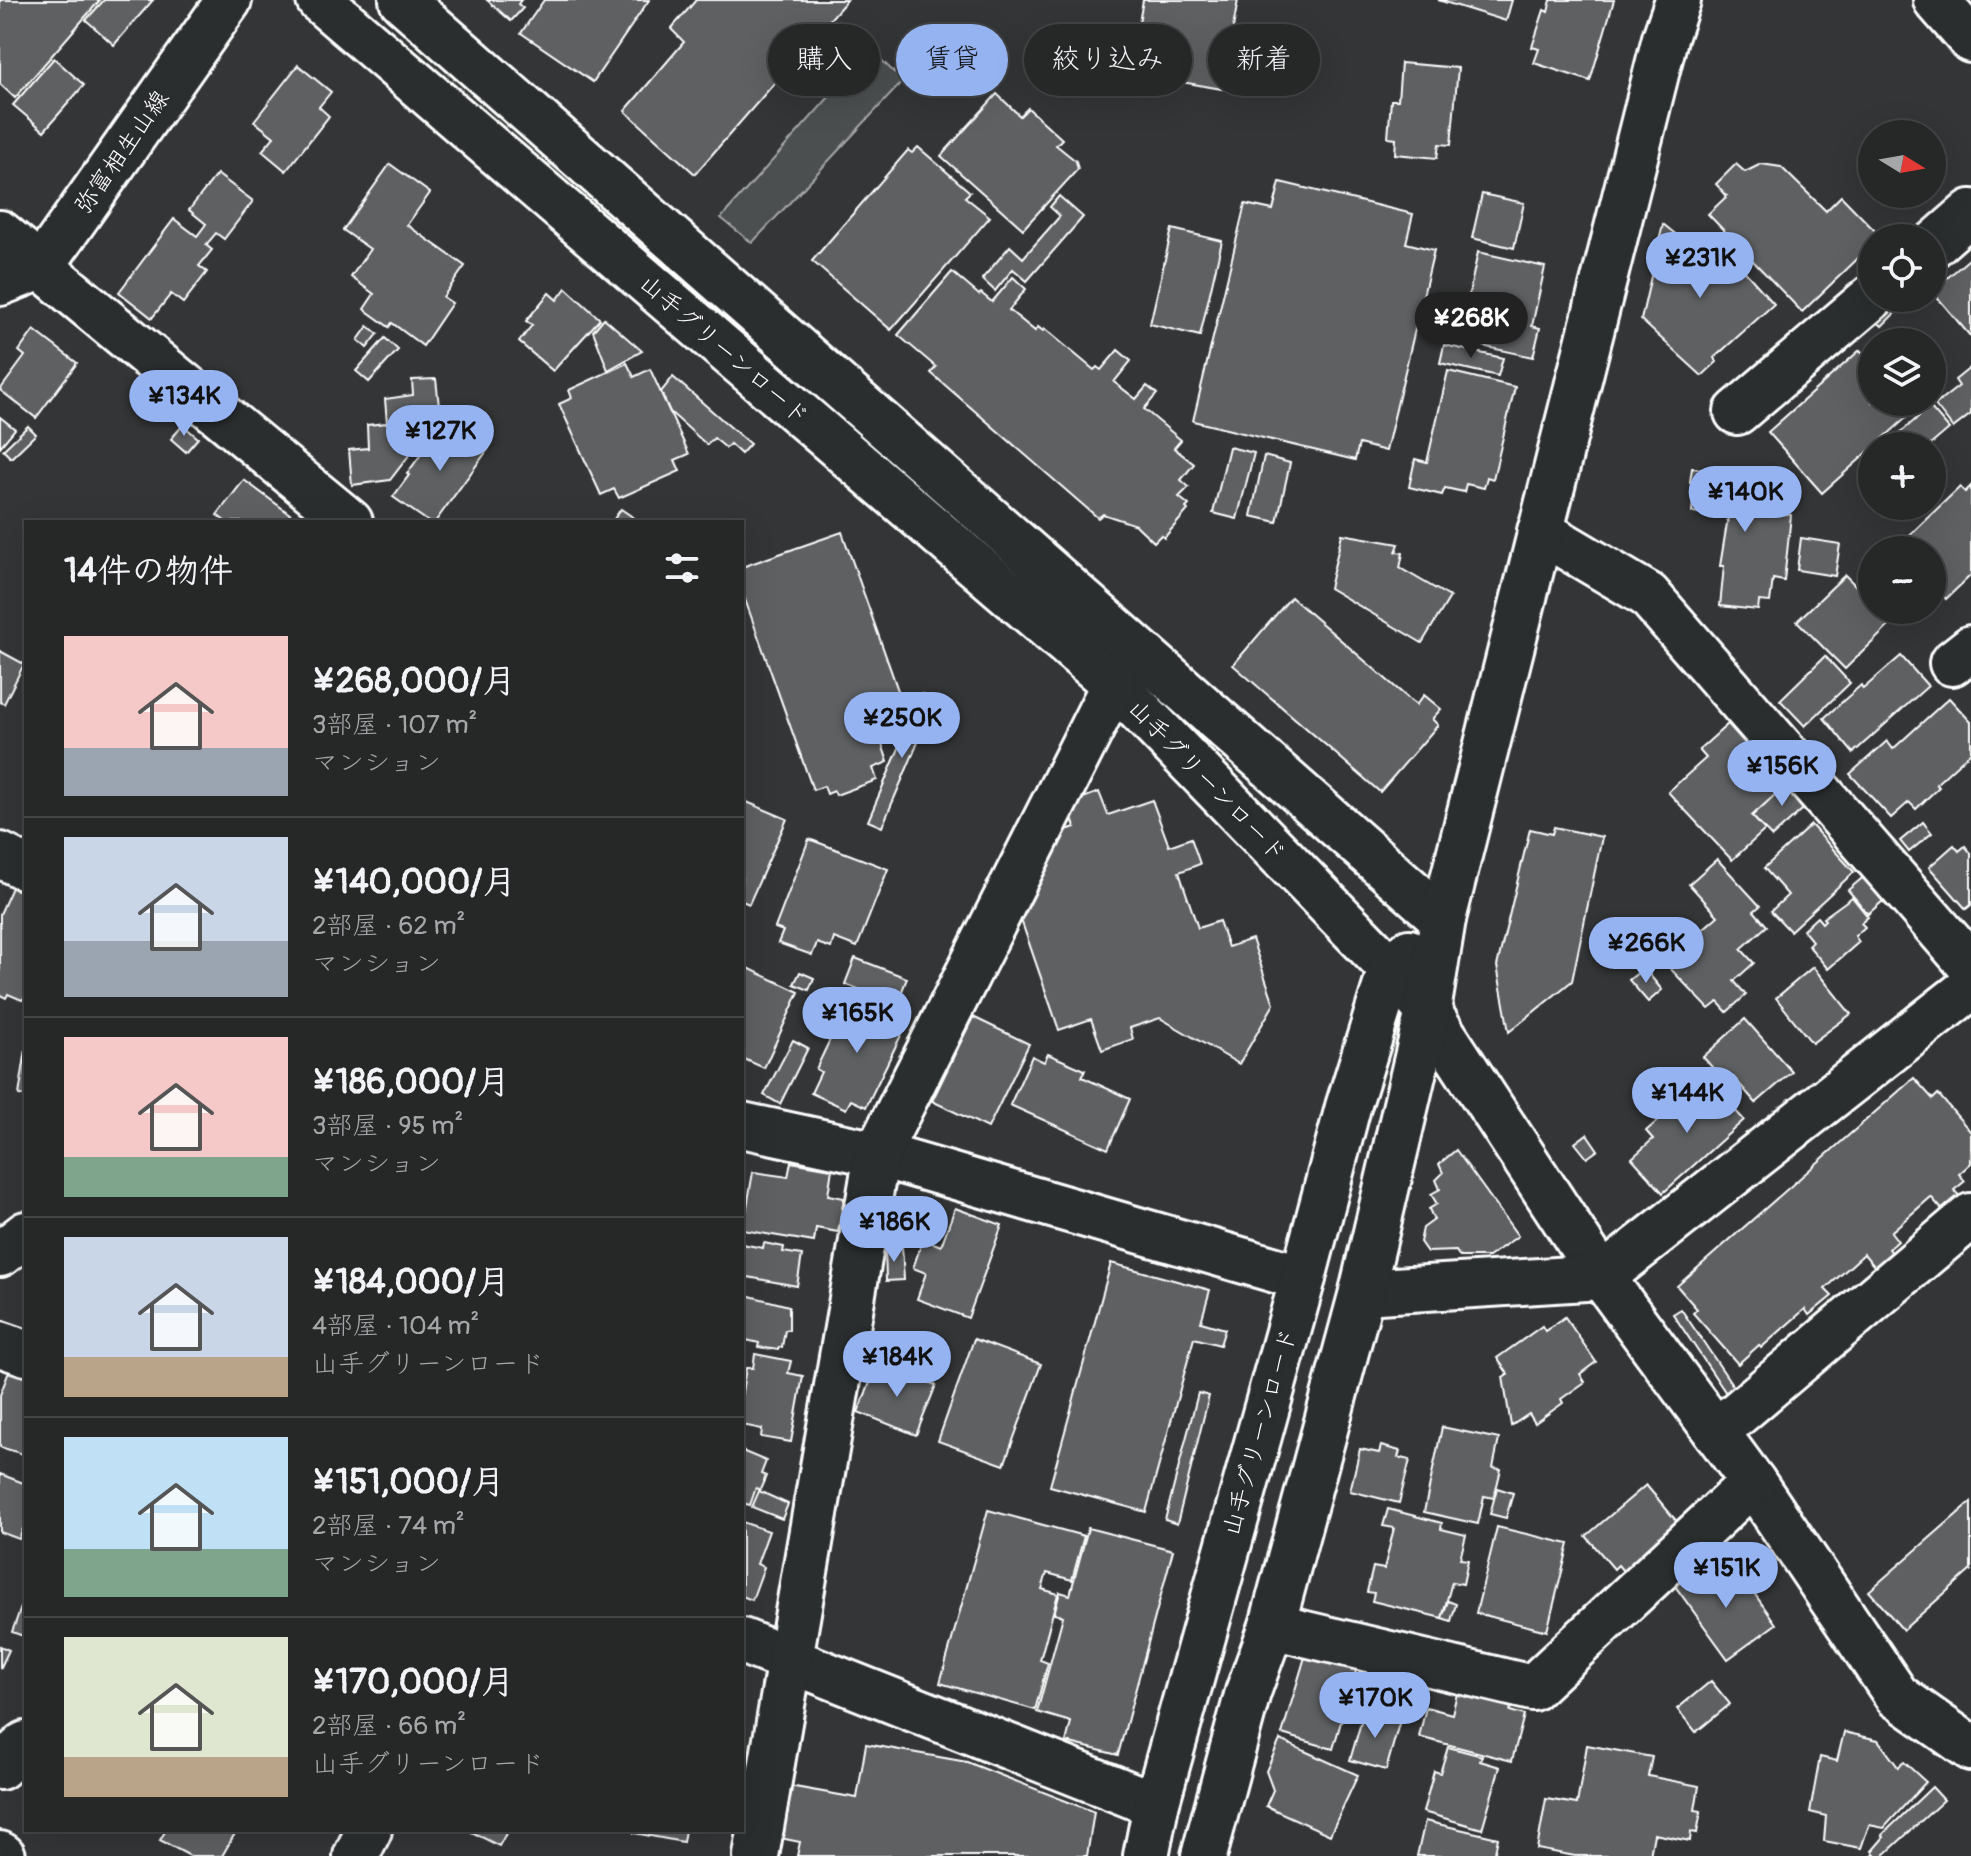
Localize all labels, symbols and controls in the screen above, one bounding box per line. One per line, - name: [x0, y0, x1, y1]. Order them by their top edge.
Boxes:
- chip: 購入: [768, 24, 880, 96]
- chip: 賃貸: [896, 24, 1008, 96]
- chip: 絞り込み: [1024, 24, 1192, 96]
- chip: 新着: [1208, 24, 1320, 96]
- street label: 弥富相生山線: [69, 85, 175, 219]
- north arrow: [1858, 120, 1946, 208]
- map controls: [1858, 120, 1946, 624]
- button: locate: [1858, 224, 1946, 312]
- pin: ¥231K: [1644, 232, 1756, 300]
- text: ¥231K: [1664, 242, 1736, 274]
- street label: 山手グリーンロード: [634, 269, 814, 431]
- pin: ¥268K: [1415, 292, 1527, 360]
- text: ¥268K: [1433, 302, 1509, 334]
- button: layers: [1858, 328, 1946, 416]
- pin: ¥134K: [128, 370, 240, 438]
- text: ¥134K: [147, 380, 221, 412]
- pin: ¥127K: [384, 405, 496, 473]
- text: ¥127K: [404, 415, 476, 447]
- button: +: [1858, 432, 1946, 520]
- pin: ¥140K: [1689, 466, 1801, 534]
- text: ¥140K: [1707, 476, 1783, 508]
- button: −: [1858, 536, 1946, 624]
- icon: filters: [660, 546, 704, 590]
- text: 14件の物件: [64, 550, 233, 593]
- text: ¥268,000/月: [312, 660, 516, 703]
- icon: home: [128, 668, 224, 764]
- pin: ¥250K: [846, 692, 958, 760]
- street label: 山手グリーンロード: [1122, 694, 1292, 868]
- text: ¥250K: [862, 702, 942, 734]
- text: 3部屋 · 107 m²: [312, 709, 478, 741]
- pin: ¥156K: [1726, 740, 1838, 808]
- text: マンション: [312, 747, 441, 779]
- text: ¥156K: [1745, 750, 1819, 782]
- text: ¥140,000/月: [312, 861, 516, 904]
- icon: home: [128, 869, 224, 965]
- text: 2部屋 · 62 m²: [312, 910, 466, 942]
- pin: ¥266K: [1590, 917, 1702, 985]
- text: ¥266K: [1607, 927, 1685, 959]
- text: マンション: [312, 948, 441, 980]
- pin: ¥165K: [801, 987, 913, 1055]
- text: ¥165K: [820, 997, 894, 1029]
- text: ¥186,000/月: [312, 1061, 510, 1104]
- pin: ¥144K: [1631, 1067, 1743, 1135]
- icon: home: [128, 1069, 224, 1165]
- text: ¥144K: [1650, 1077, 1724, 1109]
- text: 3部屋 · 95 m²: [312, 1110, 463, 1142]
- text: マンション: [312, 1148, 441, 1180]
- pin: ¥186K: [838, 1196, 950, 1264]
- text: ¥186K: [858, 1206, 930, 1238]
- text: ¥184,000/月: [312, 1261, 510, 1304]
- icon: home: [128, 1269, 224, 1365]
- text: 4部屋 · 104 m²: [312, 1310, 479, 1342]
- street label: 山手グリーンロード: [1216, 1325, 1304, 1539]
- pin: ¥184K: [841, 1331, 953, 1399]
- text: ¥184K: [861, 1341, 933, 1373]
- text: 山手グリーンロード: [312, 1348, 544, 1380]
- text: ¥151,000/月: [312, 1461, 505, 1504]
- icon: home: [128, 1469, 224, 1565]
- text: 2部屋 · 74 m²: [312, 1510, 465, 1542]
- pin: ¥151K: [1670, 1542, 1782, 1610]
- text: マンション: [312, 1548, 441, 1580]
- text: ¥151K: [1692, 1552, 1760, 1584]
- text: ¥170,000/月: [312, 1661, 515, 1704]
- icon: home: [128, 1669, 224, 1765]
- pin: ¥170K: [1319, 1672, 1431, 1740]
- text: ¥170K: [1337, 1682, 1413, 1714]
- text: 2部屋 · 66 m²: [312, 1710, 466, 1742]
- text: 山手グリーンロード: [312, 1748, 544, 1780]

